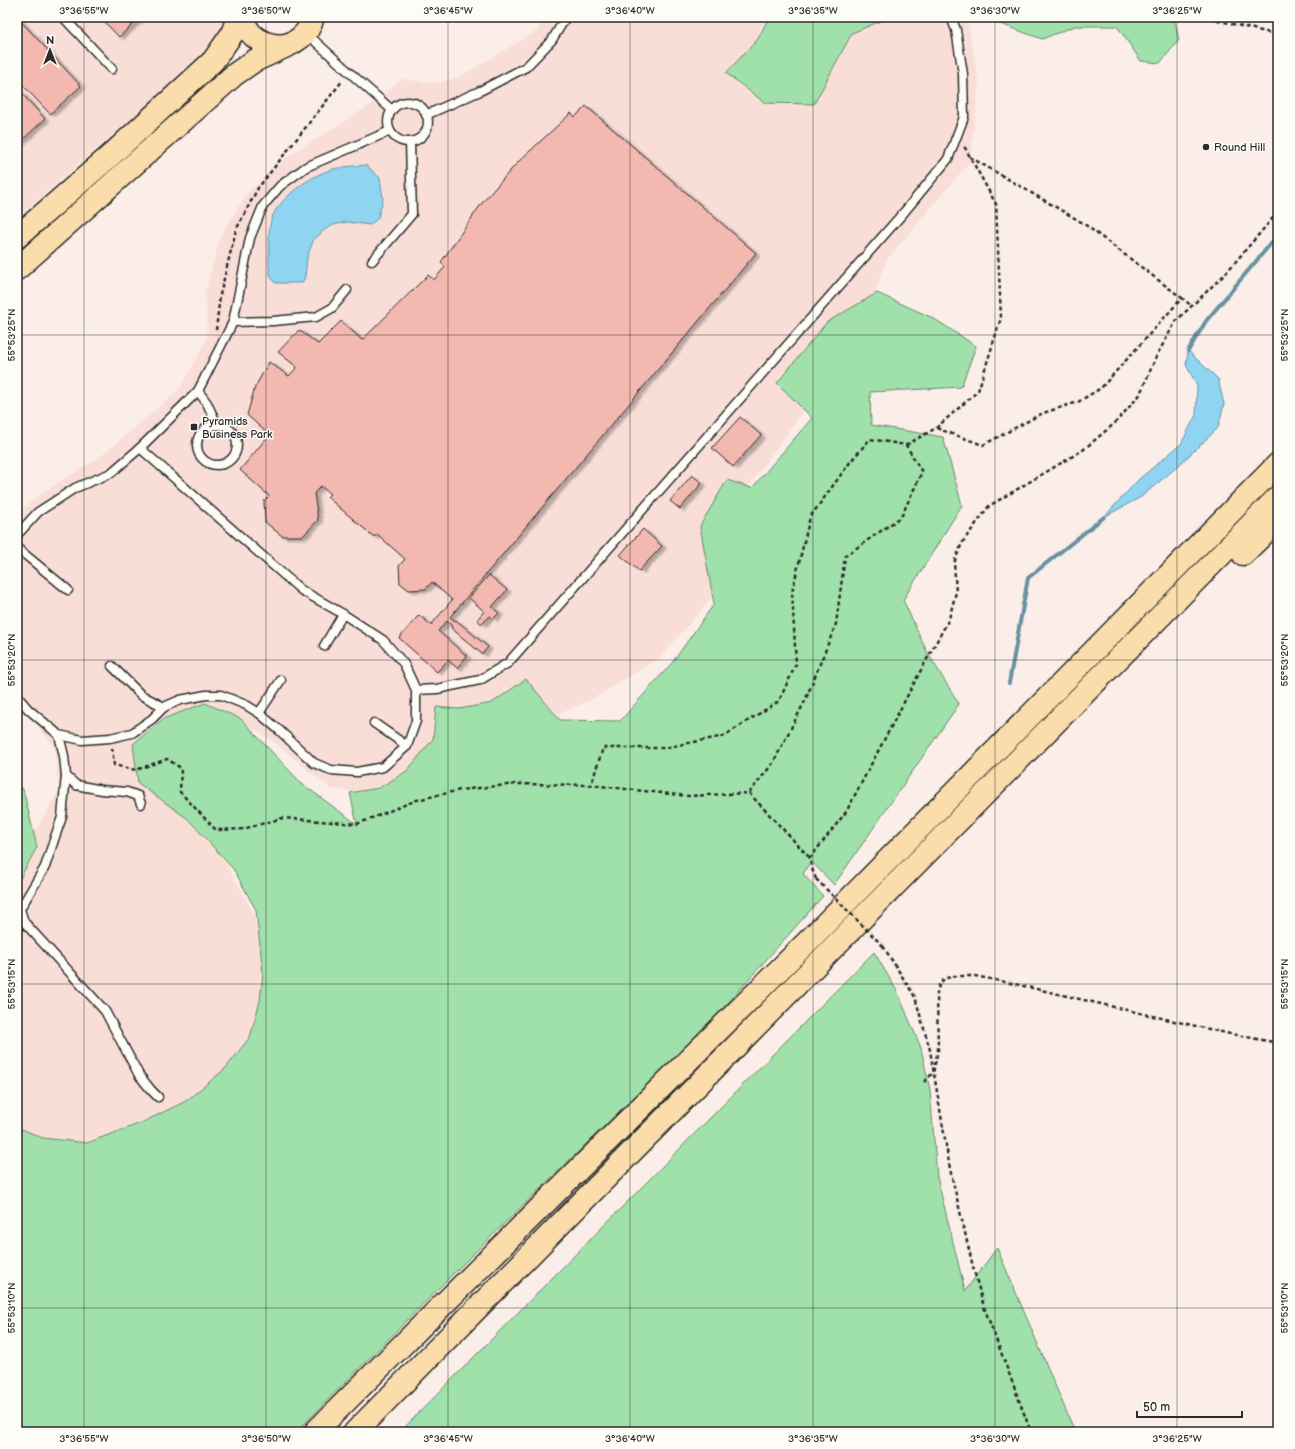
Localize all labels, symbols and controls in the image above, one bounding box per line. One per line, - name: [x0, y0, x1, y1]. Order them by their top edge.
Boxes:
- text: 3°36'55"W: [59, 5, 109, 17]
- text: 3°36'50"W: [241, 5, 291, 17]
- text: 3°36'45"W: [423, 5, 473, 17]
- text: 3°36'40"W: [605, 5, 655, 17]
- text: 3°36'35"W: [788, 5, 838, 17]
- text: 3°36'30"W: [970, 5, 1020, 17]
- text: 3°36'25"W: [1152, 5, 1202, 17]
- north arrow: [30, 30, 70, 70]
- text: N: [46, 34, 54, 47]
- place label: Round Hill: [1214, 141, 1265, 154]
- marker: Round Hill: [1201, 142, 1211, 152]
- text: 55°53'25"N: [6, 309, 18, 361]
- text: 55°53'25"N: [1279, 309, 1291, 361]
- place label: Pyramids Business Park: [202, 415, 273, 441]
- marker: Pyramids Business Park: [189, 422, 199, 432]
- text: 55°53'20"N: [6, 633, 18, 687]
- text: 55°53'20"N: [1279, 633, 1291, 687]
- text: 55°53'15"N: [6, 959, 18, 1009]
- text: 55°53'15"N: [1279, 959, 1291, 1009]
- text: 55°53'10"N: [6, 1282, 18, 1334]
- text: 55°53'10"N: [1279, 1282, 1291, 1334]
- scale bar: [1137, 1393, 1242, 1419]
- text: 50 m: [1143, 1400, 1170, 1415]
- text: 3°36'55"W: [59, 1433, 109, 1445]
- text: 3°36'50"W: [241, 1433, 291, 1445]
- text: 3°36'45"W: [423, 1433, 473, 1445]
- text: 3°36'40"W: [605, 1433, 655, 1445]
- text: 3°36'35"W: [788, 1433, 838, 1445]
- text: 3°36'30"W: [970, 1433, 1020, 1445]
- text: 3°36'25"W: [1152, 1433, 1202, 1445]

